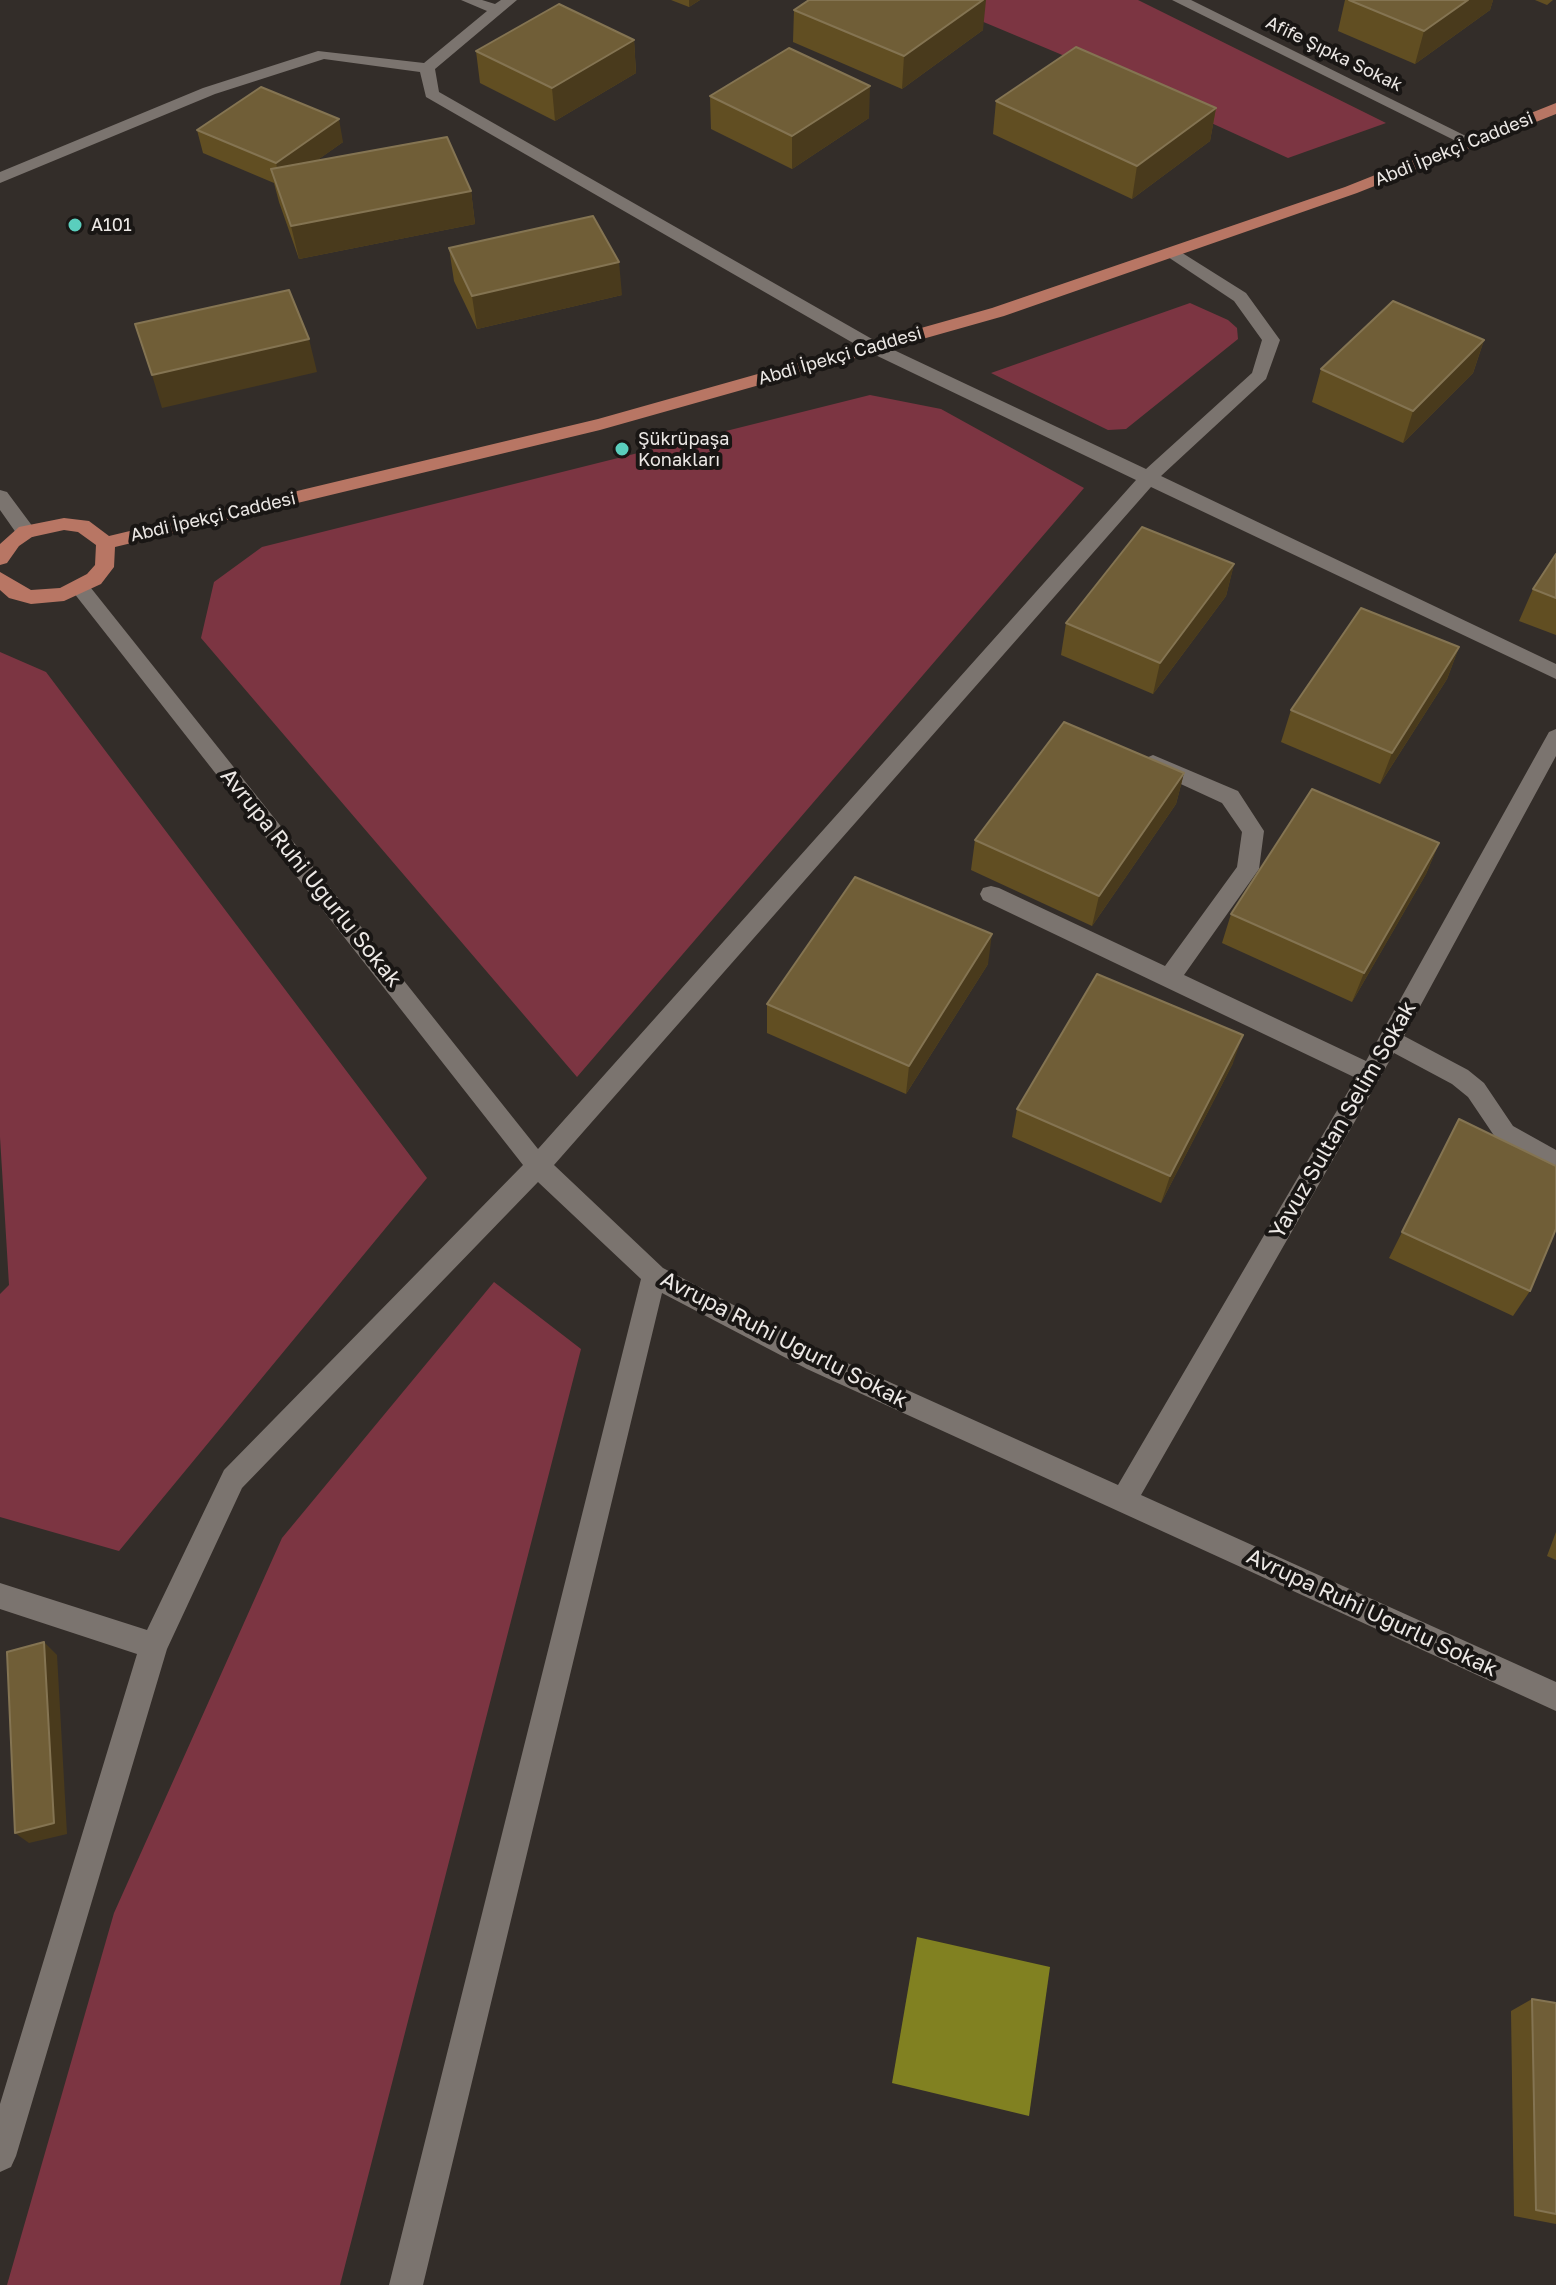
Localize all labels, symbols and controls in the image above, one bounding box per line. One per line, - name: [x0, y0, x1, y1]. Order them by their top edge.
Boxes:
- street label: Afife Şıpka Sokak: [1262, 12, 1406, 96]
- street label: Abdi İpekçi Caddesi: [1372, 107, 1536, 191]
- place label: A101: [91, 214, 132, 236]
- marker: A101: [66, 216, 84, 234]
- street label: Abdi İpekçi Caddesi: [756, 322, 924, 390]
- place label: Şükrüpaşa Konakları: [638, 428, 729, 470]
- marker: Şükrüpaşa Konakları: [613, 440, 631, 458]
- street label: Abdi İpekçi Caddesi: [128, 487, 298, 547]
- street label: Avrupa Ruhi Uğurlu Sokak: [215, 763, 407, 993]
- street label: Yavuz Sultan Selim Sokak: [1264, 996, 1422, 1244]
- street label: Avrupa Ruhi Uğurlu Sokak: [656, 1266, 912, 1414]
- street label: Avrupa Ruhi Uğurlu Sokak: [1242, 1543, 1502, 1683]

